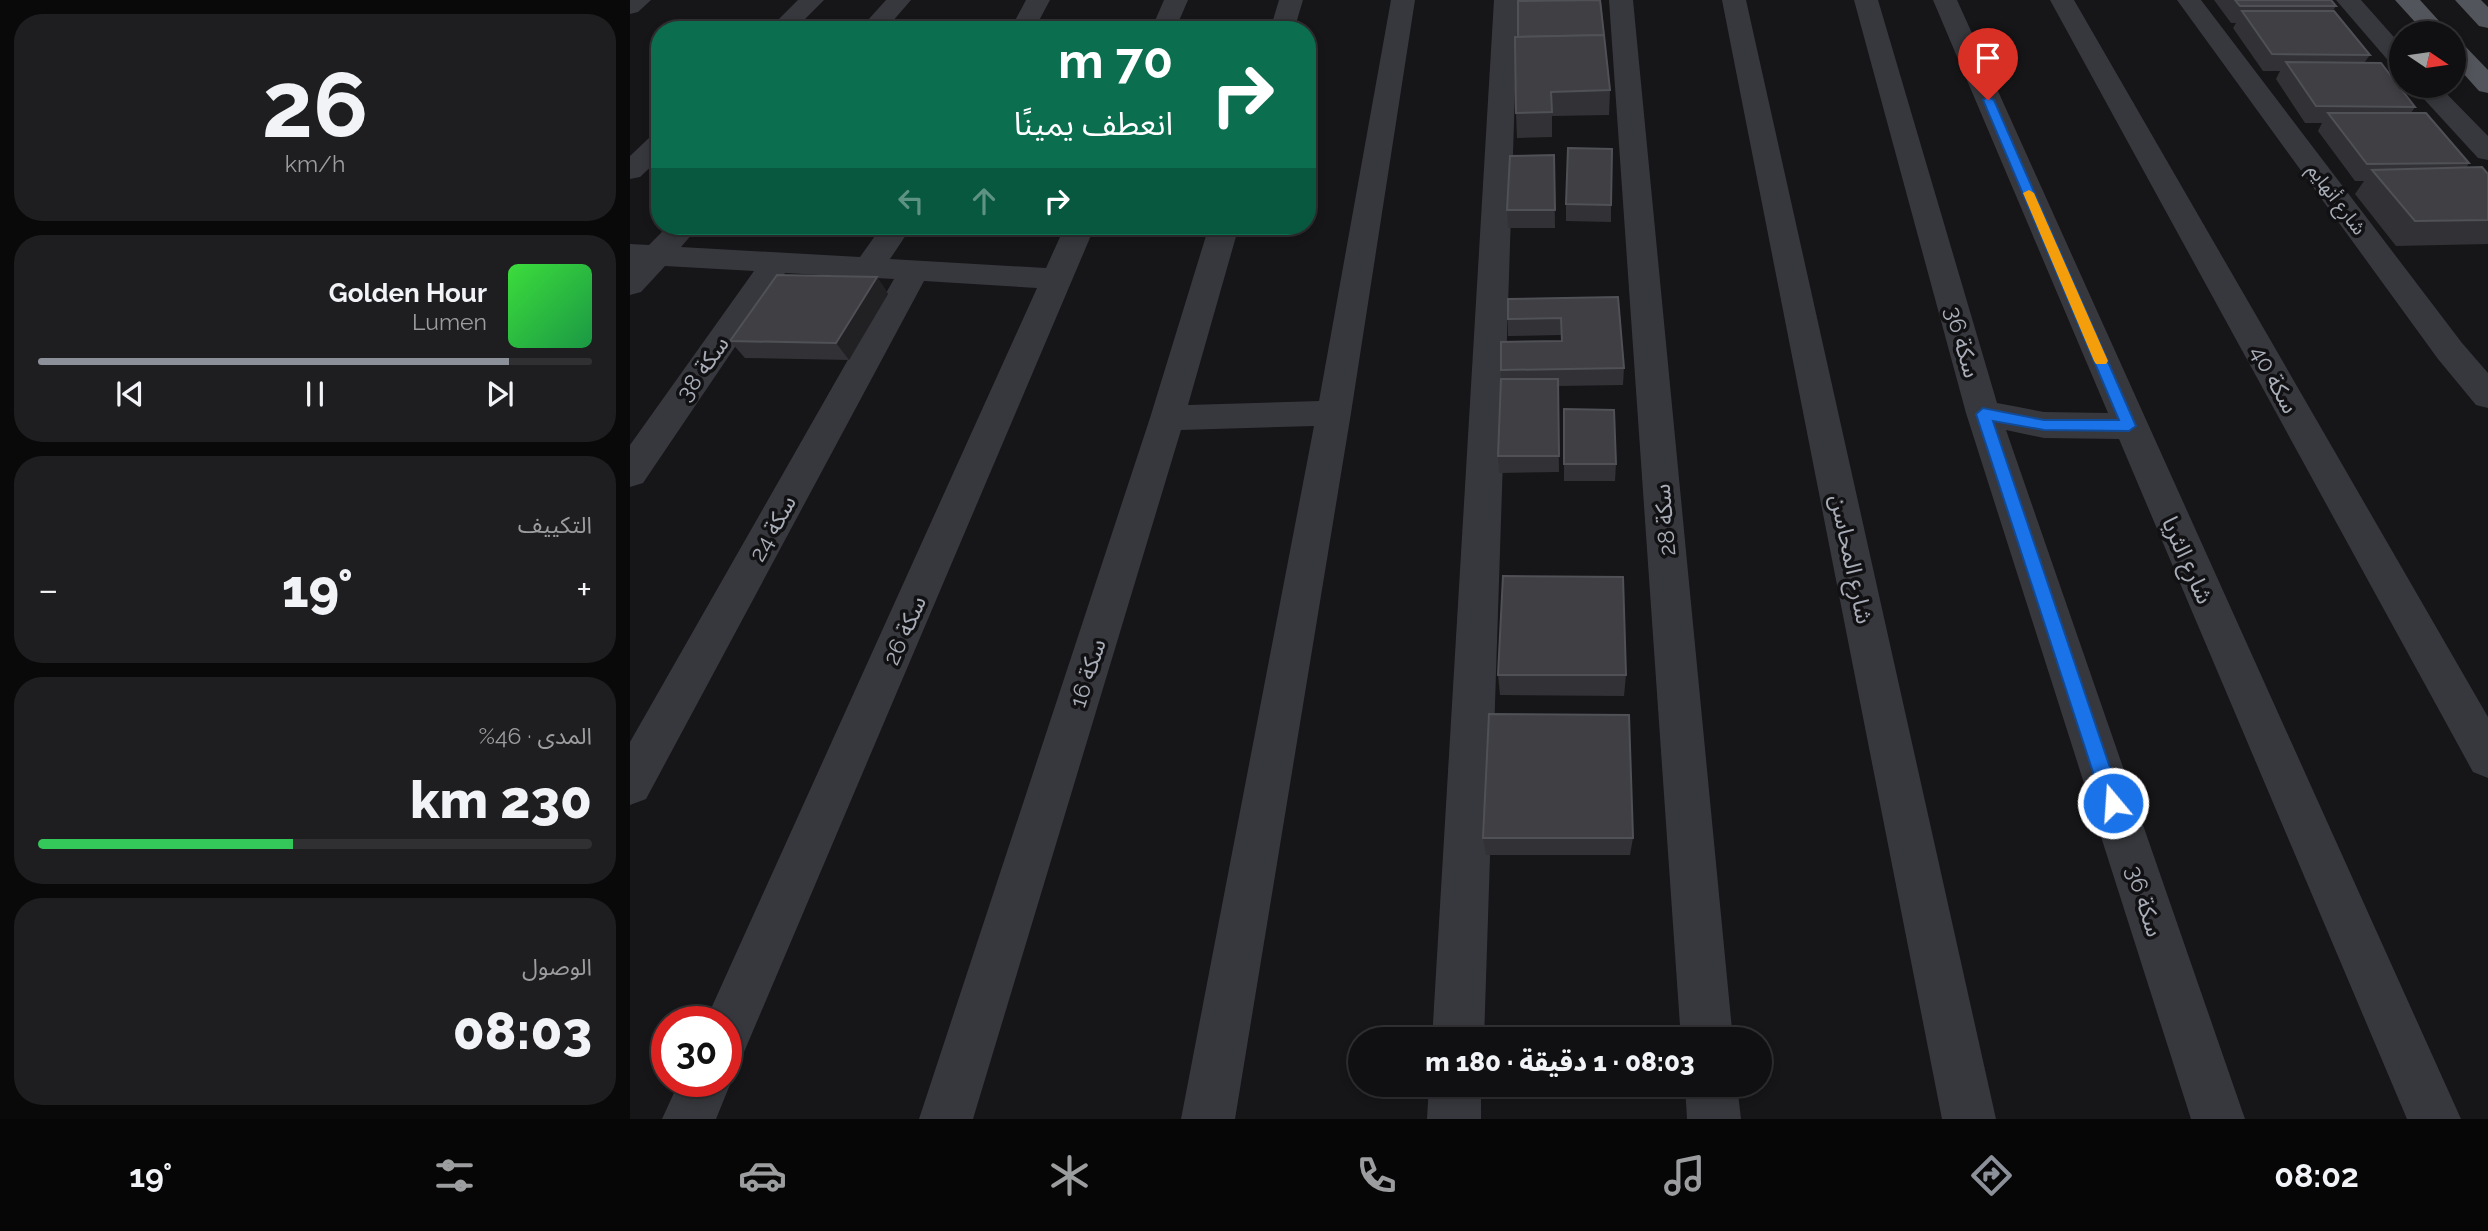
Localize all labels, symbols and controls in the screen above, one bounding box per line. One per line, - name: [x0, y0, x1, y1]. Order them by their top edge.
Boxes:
- north arrow: [2389, 21, 2466, 98]
- map controls: [2389, 21, 2466, 98]
- pin: [1958, 28, 2018, 100]
- text: 70 m: [1058, 32, 1173, 89]
- icon: arrive: [1969, 39, 2007, 77]
- icon: right: [1197, 49, 1288, 140]
- text: 26: [262, 51, 368, 158]
- text: انعطف يمينًا: [1014, 105, 1173, 142]
- text: km/h: [285, 150, 345, 177]
- street label: شارع أنهايم: [2300, 159, 2371, 241]
- icon: left: [892, 182, 930, 220]
- icon: ahead: [965, 182, 1003, 220]
- icon: right: [1038, 182, 1076, 220]
- text: Golden Hour: [329, 278, 487, 308]
- street label: سكة 36: [1940, 303, 1986, 381]
- text: Lumen: [412, 308, 487, 335]
- street label: سكة 38: [670, 330, 734, 406]
- street label: سكة 40: [2245, 340, 2305, 418]
- icon: previous: [111, 375, 149, 413]
- icon: pause: [296, 375, 334, 413]
- icon: next: [481, 375, 519, 413]
- street label: سكة 28: [1647, 483, 1681, 557]
- street label: سكة 24: [743, 490, 801, 566]
- street label: شارع المحاسن: [1821, 492, 1879, 627]
- text: التكييف: [518, 511, 592, 538]
- street label: شارع الثريا: [2153, 512, 2219, 609]
- text: 19°: [282, 558, 353, 619]
- text: −: [38, 567, 58, 612]
- text: +: [576, 567, 592, 612]
- street label: سكة 26: [877, 591, 931, 669]
- street label: سكة 16: [1063, 635, 1111, 711]
- text: المدى · 46%: [479, 722, 592, 749]
- position arrow: [2076, 766, 2150, 840]
- text: 230 km: [410, 769, 592, 830]
- street label: سكة 36: [2121, 862, 2169, 940]
- text: الوصول: [522, 953, 592, 980]
- text: 08:03: [453, 1000, 592, 1061]
- speed limit sign: 30: [651, 1006, 742, 1097]
- text: 08:03 · 1 دقيقة · 180 m: [1425, 1047, 1695, 1077]
- icon: filters: [430, 1151, 479, 1200]
- icon: car: [738, 1151, 787, 1200]
- icon: climate: [1045, 1151, 1094, 1200]
- icon: phone: [1352, 1151, 1401, 1200]
- icon: music: [1660, 1151, 1709, 1200]
- icon: directions: [1967, 1151, 2016, 1200]
- text: 19°: [129, 1157, 172, 1194]
- text: 08:02: [2274, 1157, 2359, 1194]

